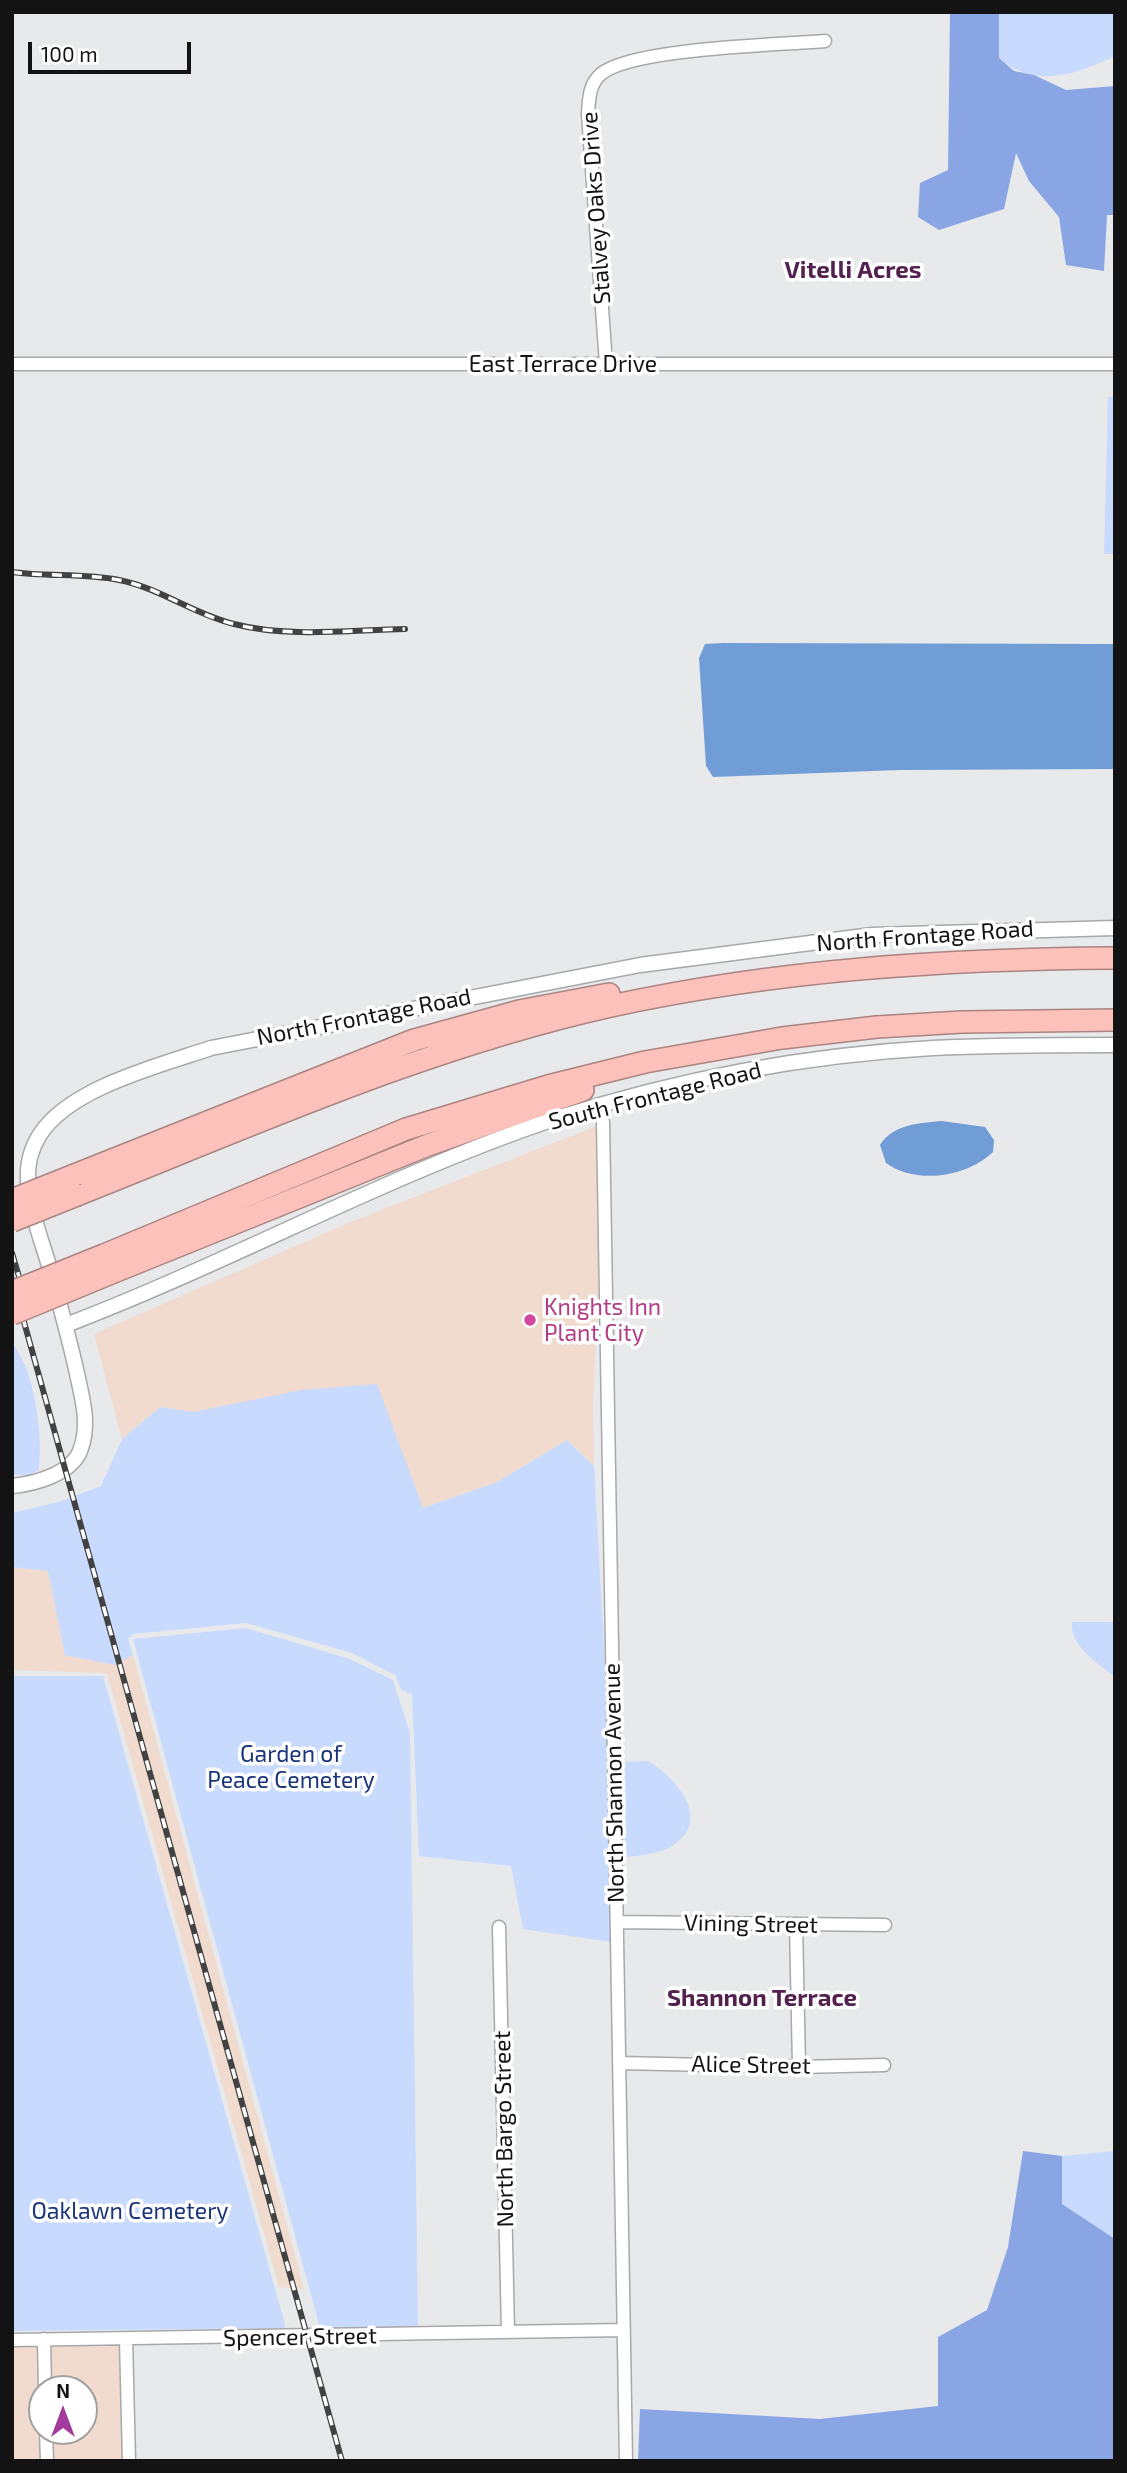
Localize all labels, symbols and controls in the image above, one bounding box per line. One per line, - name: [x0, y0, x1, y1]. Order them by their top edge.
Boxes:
- scale bar: [32, 28, 194, 72]
- text: 100 m: [41, 41, 98, 66]
- street label: Stalvey Oaks Drive: [575, 111, 617, 305]
- district label: Vitelli Acres: [784, 256, 922, 284]
- street label: East Terrace Drive: [469, 350, 657, 378]
- street label: North Frontage Road: [815, 915, 1035, 957]
- street label: North Frontage Road: [255, 983, 473, 1051]
- street label: South Frontage Road: [546, 1056, 764, 1136]
- place label: Knights Inn Plant City: [544, 1293, 661, 1347]
- marker: Knights Inn Plant City: [522, 1312, 538, 1328]
- street label: North Shannon Avenue: [598, 1663, 630, 1903]
- park label: Garden of Peace Cemetery: [207, 1740, 375, 1794]
- street label: Vining Street: [684, 1909, 818, 1939]
- district label: Shannon Terrace: [667, 1984, 857, 2012]
- street label: North Bargo Street: [488, 2030, 520, 2228]
- street label: Alice Street: [691, 2050, 811, 2080]
- park label: Oaklawn Cemetery: [31, 2197, 229, 2225]
- street label: Spencer Street: [223, 2322, 377, 2352]
- north arrow: [28, 2375, 98, 2445]
- text: N: [56, 2379, 70, 2402]

